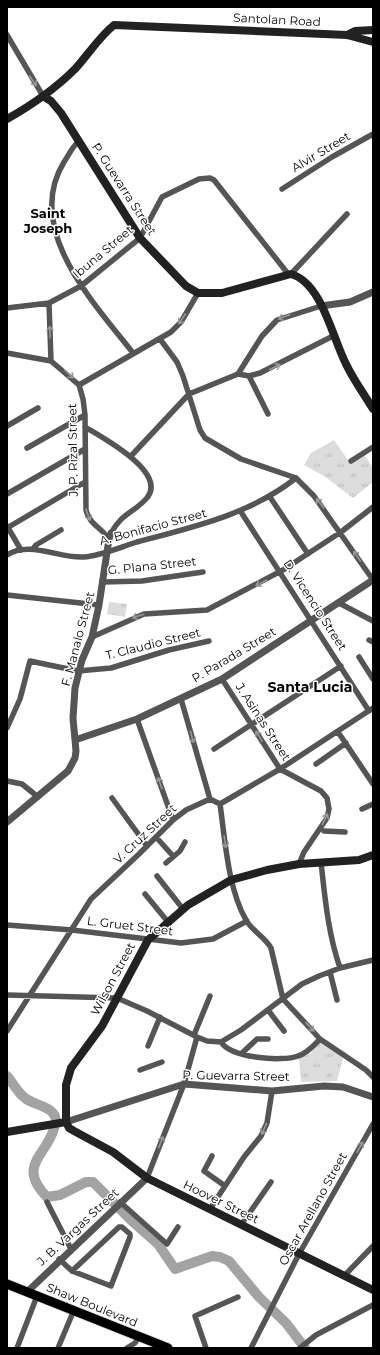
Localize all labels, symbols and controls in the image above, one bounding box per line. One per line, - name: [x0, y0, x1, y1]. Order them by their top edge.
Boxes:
- street label: Santolan Road: [233, 10, 321, 29]
- one-way arrow: [30, 75, 38, 87]
- street label: Alvir Street: [289, 128, 353, 175]
- street label: P. Guevarra Street: [89, 140, 160, 238]
- district label: Saint Joseph: [23, 205, 72, 236]
- street label: Ibuna Street: [69, 222, 136, 281]
- one-way arrow: [178, 313, 186, 324]
- one-way arrow: [278, 314, 290, 322]
- one-way arrow: [47, 326, 54, 339]
- one-way arrow: [268, 362, 280, 370]
- one-way arrow: [63, 370, 74, 379]
- street label: J. P. Rizal Street: [64, 403, 81, 498]
- one-way arrow: [316, 498, 324, 509]
- street label: A. Bonifacio Street: [98, 505, 208, 548]
- one-way arrow: [85, 508, 93, 520]
- one-way arrow: [353, 551, 361, 562]
- street label: G. Plana Street: [107, 553, 197, 578]
- street label: D. Vicencio Street: [280, 556, 351, 653]
- one-way arrow: [255, 579, 267, 587]
- street label: F. Manalo Street: [58, 590, 97, 688]
- one-way arrow: [132, 613, 145, 620]
- street label: P. Parada Street: [189, 623, 279, 686]
- street label: T. Claudio Street: [104, 624, 202, 663]
- district label: Santa Lucia: [268, 678, 352, 696]
- street label: J. Asinas Street: [232, 679, 294, 764]
- one-way arrow: [189, 730, 196, 743]
- one-way arrow: [255, 731, 263, 742]
- one-way arrow: [155, 778, 163, 790]
- street label: V. Cruz Street: [110, 801, 179, 867]
- one-way arrow: [322, 813, 329, 825]
- one-way arrow: [221, 835, 229, 848]
- street label: L. Gruet Street: [86, 913, 174, 938]
- street label: Wilson Street: [87, 940, 138, 1018]
- one-way arrow: [305, 1022, 314, 1032]
- street label: P. Guevarra Street: [182, 1067, 290, 1084]
- one-way arrow: [260, 1122, 267, 1134]
- one-way arrow: [157, 1137, 165, 1149]
- one-way arrow: [357, 1141, 365, 1153]
- street label: Oscar Arellano Street: [275, 1150, 350, 1268]
- street label: Hoover Street: [181, 1177, 262, 1226]
- street label: J. B. Vargas Street: [33, 1185, 122, 1269]
- street label: Shaw Boulevard: [44, 1279, 140, 1330]

